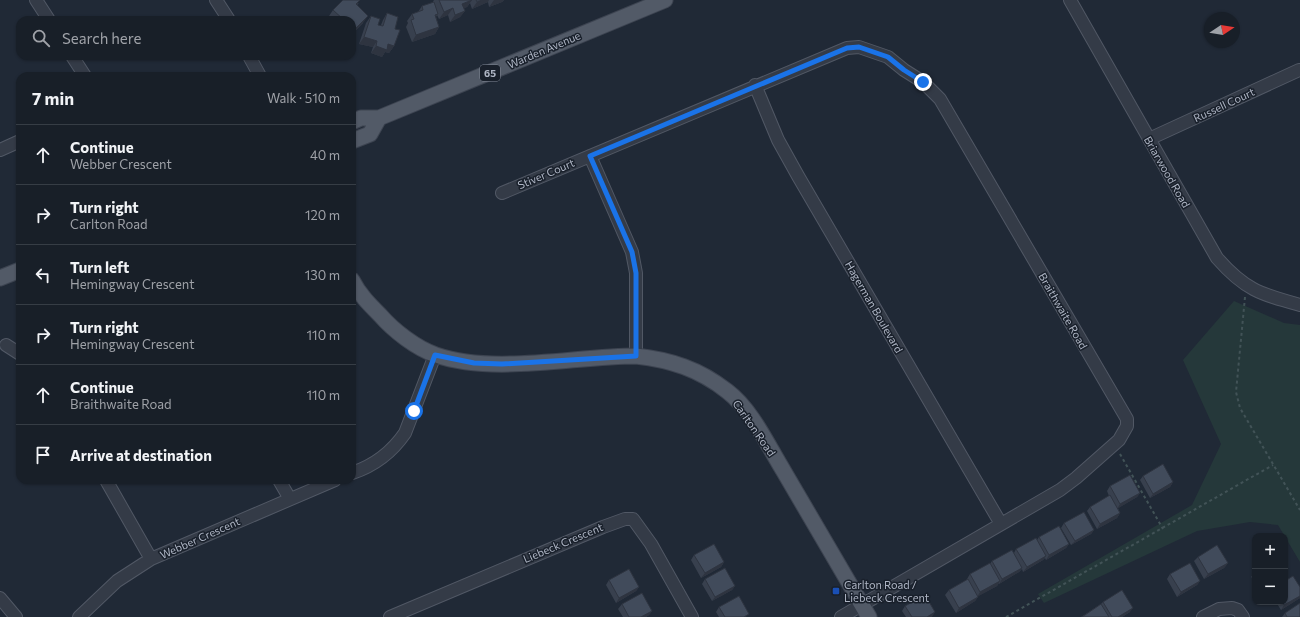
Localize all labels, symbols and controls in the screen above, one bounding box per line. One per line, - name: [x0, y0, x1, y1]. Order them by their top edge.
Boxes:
- north arrow: [1204, 12, 1240, 48]
- search box: [16, 16, 356, 60]
- icon: search: [30, 27, 52, 49]
- street label: Warden Avenue: [505, 28, 582, 71]
- text: Search here: [62, 29, 141, 47]
- road number: 65: [480, 65, 500, 81]
- route end: [914, 73, 932, 91]
- street label: Russell Court: [1191, 84, 1257, 124]
- text: 7 min: [32, 88, 74, 109]
- text: Walk · 510 m: [267, 90, 340, 106]
- street label: Briarwood Road: [1142, 134, 1193, 210]
- text: Continue: [70, 138, 134, 156]
- icon: ahead: [32, 144, 54, 166]
- text: 40 m: [310, 147, 340, 163]
- text: Webber Crescent: [70, 156, 172, 172]
- street label: Stiver Court: [515, 156, 577, 191]
- text: Turn right: [70, 198, 139, 216]
- icon: right: [32, 204, 54, 226]
- text: 120 m: [305, 207, 340, 223]
- text: Carlton Road: [70, 216, 148, 232]
- text: Turn left: [70, 258, 129, 276]
- street label: Hagerman Boulevard: [843, 258, 906, 355]
- icon: left: [32, 264, 54, 286]
- text: 130 m: [305, 267, 340, 283]
- street label: Braithwaite Road: [1036, 270, 1091, 351]
- text: Hemingway Crescent: [70, 276, 195, 292]
- text: Turn right: [70, 318, 139, 336]
- icon: right: [32, 324, 54, 346]
- text: 110 m: [307, 327, 340, 343]
- text: Hemingway Crescent: [70, 336, 195, 352]
- text: Continue: [70, 378, 134, 396]
- icon: ahead: [32, 384, 54, 406]
- text: 110 m: [307, 387, 340, 403]
- text: Braithwaite Road: [70, 396, 172, 412]
- street label: Carlton Road: [730, 397, 779, 458]
- route start: [405, 402, 423, 420]
- icon: arrive: [32, 444, 54, 466]
- text: Arrive at destination: [70, 446, 212, 464]
- street label: Webber Crescent: [158, 514, 242, 561]
- street label: Liebeck Crescent: [521, 520, 605, 565]
- map controls: [1252, 533, 1288, 605]
- button: +: [1252, 533, 1288, 569]
- button: −: [1252, 569, 1288, 605]
- place label: Carlton Road / Liebeck Crescent: [844, 578, 930, 604]
- marker: Carlton Road / Liebeck Crescent: [831, 586, 841, 596]

